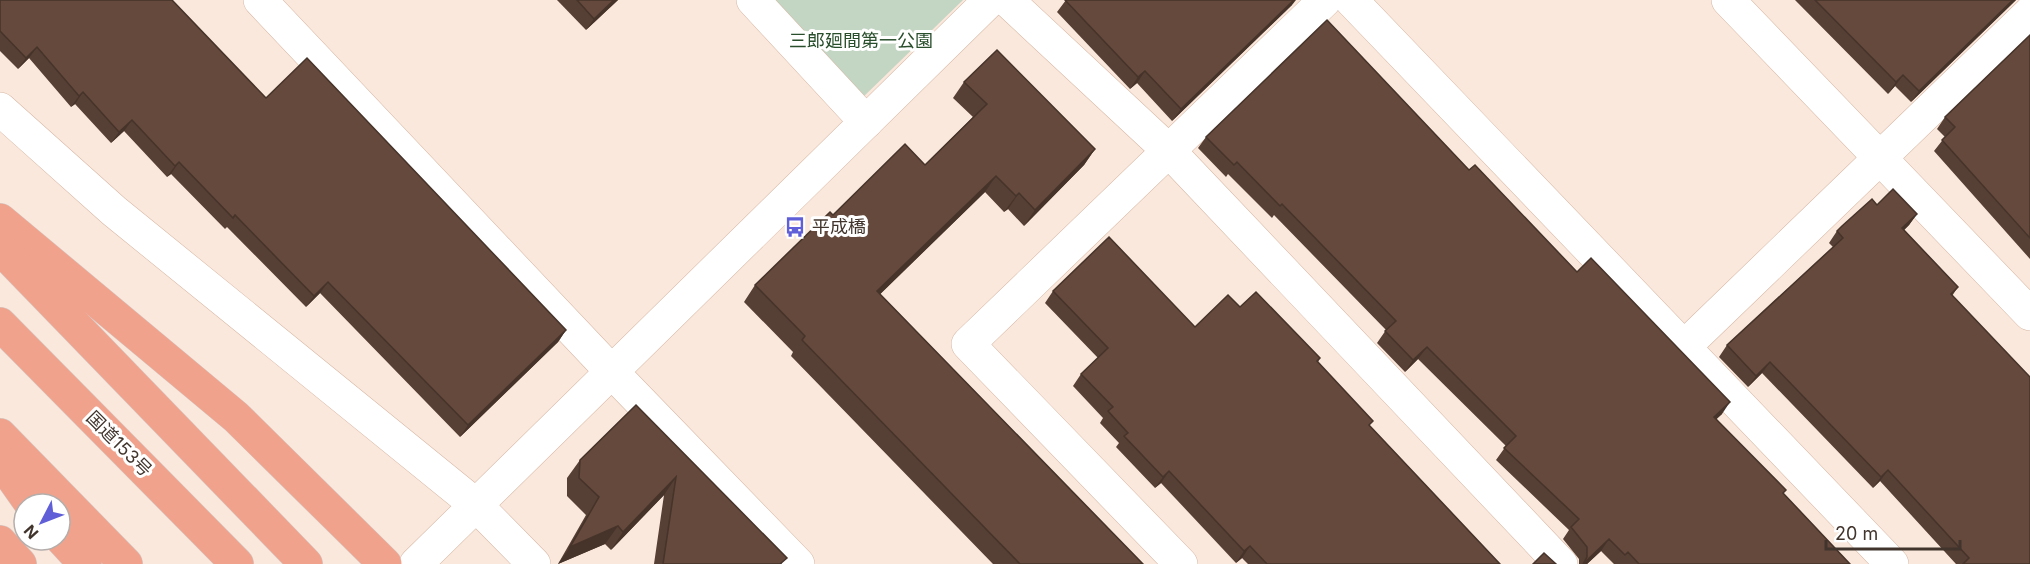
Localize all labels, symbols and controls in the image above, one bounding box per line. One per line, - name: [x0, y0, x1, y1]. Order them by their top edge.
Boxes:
- park label: 三郎廻間第一公園: [789, 30, 933, 51]
- bus stop icon: 平成橋: [783, 215, 807, 239]
- place label: 平成橋: [812, 216, 866, 237]
- street label: 国道153号: [82, 407, 156, 481]
- north arrow: [12, 492, 72, 552]
- scale bar: [1826, 513, 1960, 551]
- text: N: [19, 521, 42, 543]
- text: 20 m: [1835, 523, 1878, 544]

